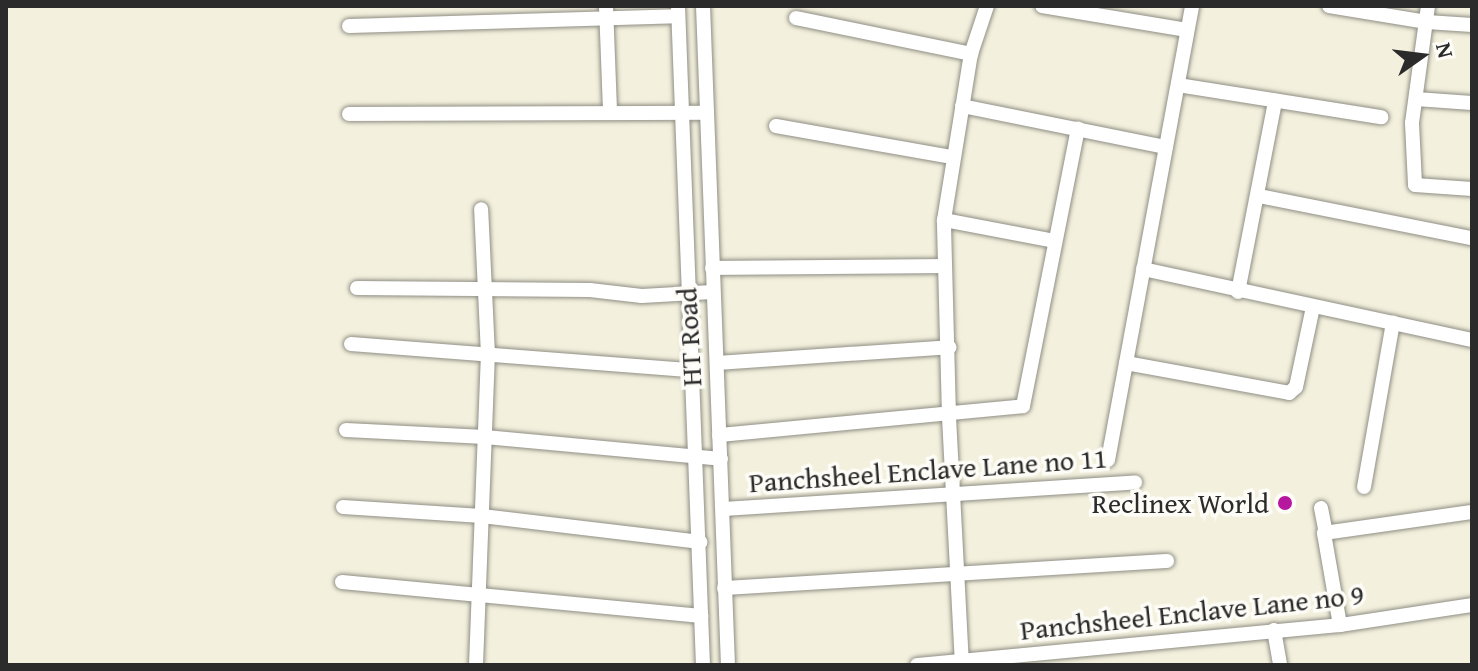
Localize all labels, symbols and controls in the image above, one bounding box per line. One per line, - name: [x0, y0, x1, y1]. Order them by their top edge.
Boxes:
- north arrow: [1382, 16, 1462, 96]
- text: N: [1428, 39, 1463, 61]
- street label: HT Road: [670, 287, 708, 387]
- street label: Panchsheel Enclave Lane no 11: [748, 441, 1108, 499]
- place label: Reclinex World: [1092, 486, 1269, 520]
- marker: Reclinex World: [1276, 494, 1294, 512]
- street label: Panchsheel Enclave Lane no 9: [1018, 577, 1366, 647]

